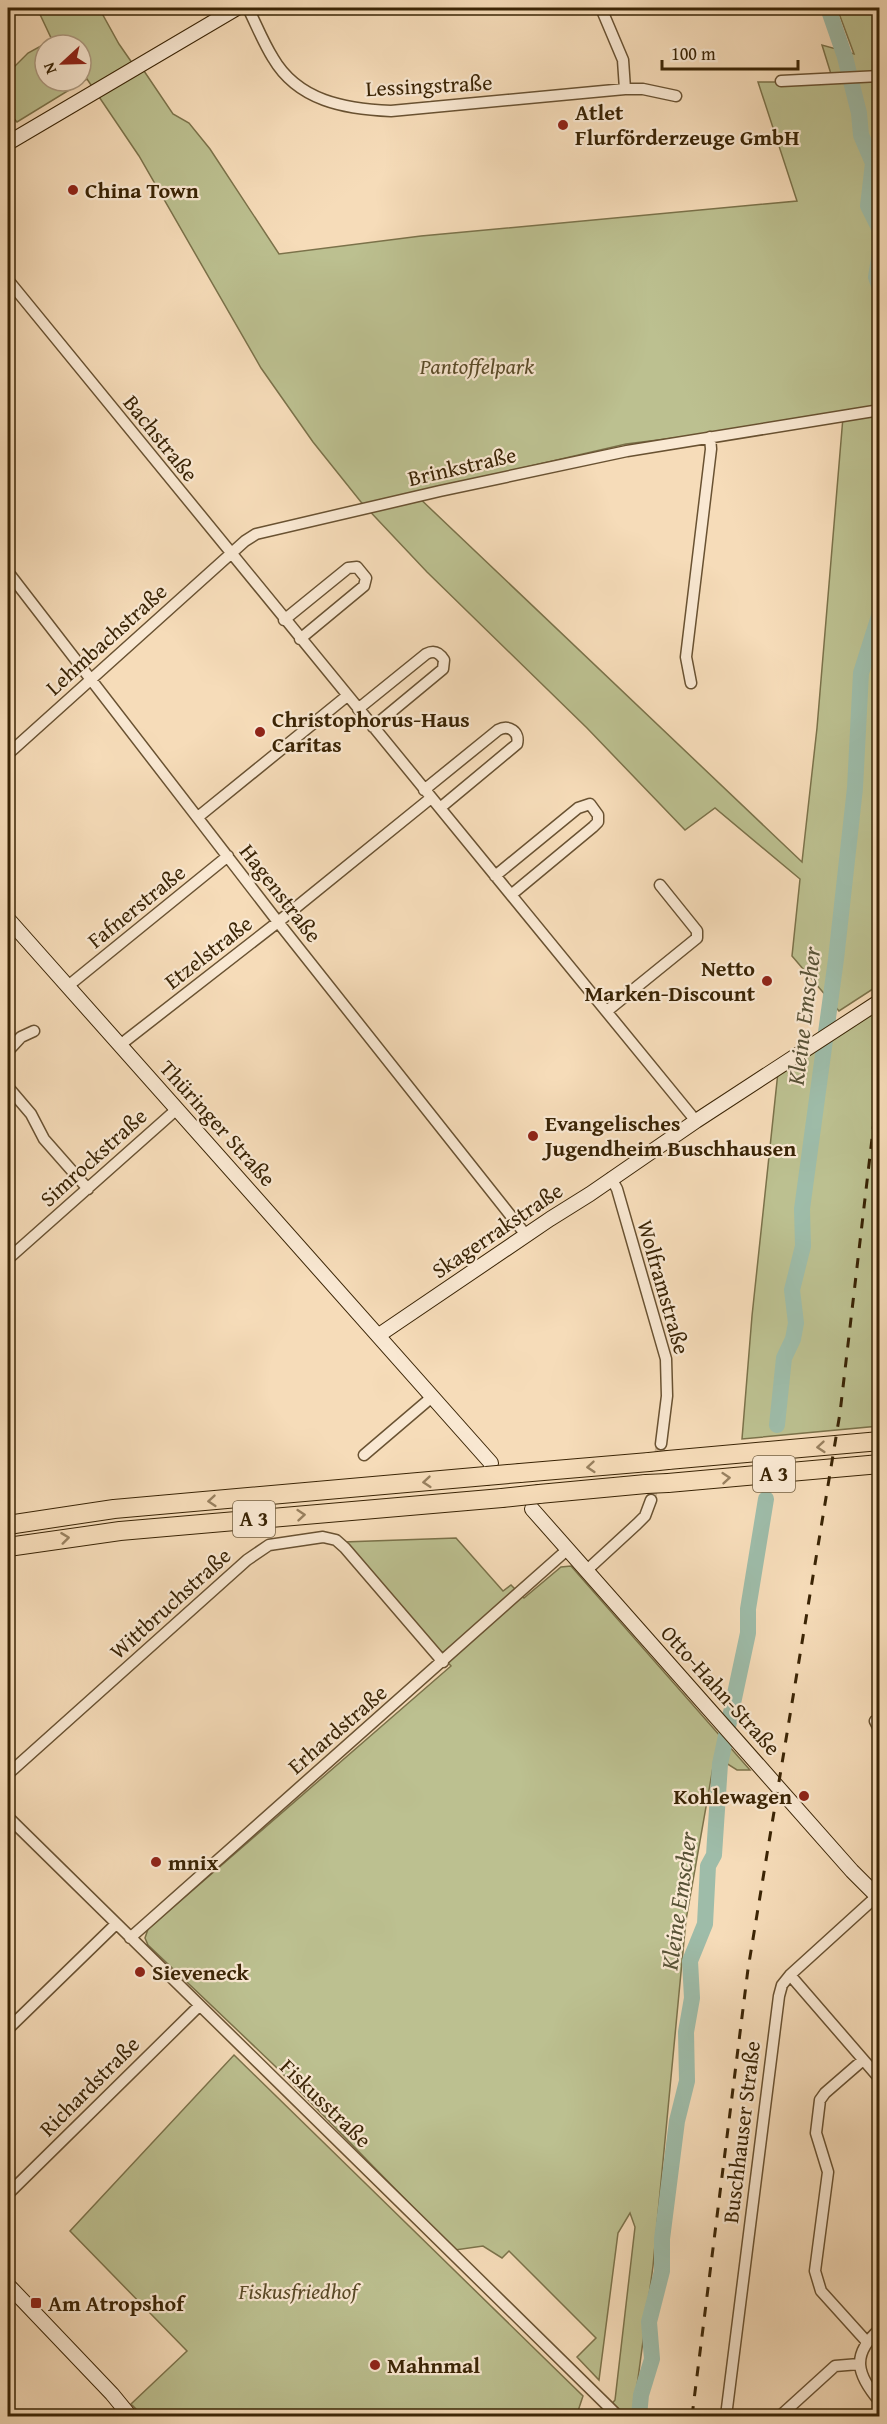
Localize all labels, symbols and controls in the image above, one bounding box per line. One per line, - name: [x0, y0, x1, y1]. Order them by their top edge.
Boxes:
- north arrow: [33, 33, 93, 93]
- scale bar: [662, 33, 798, 71]
- text: 100 m: [671, 40, 716, 67]
- text: N: [36, 59, 62, 78]
- street label: Lessingstraße: [365, 66, 493, 104]
- place label: Atlet Flurförderzeuge GmbH: [575, 96, 799, 153]
- marker: Atlet Flurförderzeuge GmbH: [556, 118, 570, 132]
- place label: China Town: [85, 174, 199, 206]
- marker: China Town: [66, 183, 80, 197]
- park label: Pantoffelpark: [419, 350, 535, 382]
- street label: Bachstraße: [116, 388, 206, 488]
- street label: Brinkstraße: [405, 438, 519, 494]
- street label: Lehmbachstraße: [38, 576, 174, 702]
- place label: Christophorus-Haus Caritas: [272, 703, 470, 760]
- marker: Christophorus-Haus Caritas: [253, 725, 267, 739]
- street label: Hagenstraße: [232, 837, 330, 949]
- street label: Fafnerstraße: [80, 856, 192, 956]
- street label: Etzelstraße: [157, 907, 259, 997]
- water label: Kleine Emscher: [778, 944, 829, 1088]
- place label: Netto Marken-Discount: [584, 952, 756, 1009]
- marker: Netto Marken-Discount: [760, 974, 774, 988]
- street label: Thüringer Straße: [152, 1053, 284, 1193]
- street label: Simrockstraße: [32, 1100, 154, 1214]
- place label: Evangelisches Jugendheim Buschhausen: [541, 1107, 796, 1164]
- marker: Evangelisches Jugendheim Buschhausen: [526, 1129, 540, 1143]
- street label: Skagerrakstraße: [425, 1174, 569, 1286]
- street label: Wolframstraße: [630, 1216, 698, 1358]
- one-way arrow: [817, 1440, 826, 1453]
- road number: A 3: [753, 1456, 795, 1492]
- one-way arrow: [586, 1460, 595, 1473]
- one-way arrow: [721, 1472, 730, 1485]
- one-way arrow: [423, 1475, 432, 1488]
- one-way arrow: [208, 1494, 217, 1507]
- road number: A 3: [233, 1501, 275, 1537]
- one-way arrow: [297, 1509, 306, 1522]
- one-way arrow: [61, 1532, 70, 1544]
- street label: Wittbruchstraße: [102, 1540, 238, 1666]
- street label: Otto-Hahn-Straße: [654, 1618, 788, 1762]
- street label: Erhardstraße: [280, 1677, 394, 1781]
- place label: Kohlewagen: [674, 1780, 792, 1812]
- marker: Kohlewagen: [797, 1789, 811, 1803]
- water label: Kleine Emscher: [651, 1829, 706, 1973]
- place label: mnix: [168, 1846, 219, 1878]
- marker: mnix: [149, 1855, 163, 1869]
- place label: Sieveneck: [152, 1956, 249, 1988]
- marker: Sieveneck: [133, 1965, 147, 1979]
- street label: Richardstraße: [32, 2029, 146, 2143]
- street label: Buschhauser Straße: [714, 2039, 768, 2225]
- street label: Fiskusstraße: [273, 2051, 379, 2155]
- park label: Fiskusfriedhof: [237, 2275, 362, 2307]
- place label: Am Atropshof: [48, 2287, 186, 2319]
- marker: Am Atropshof: [29, 2296, 43, 2310]
- place label: Mahnmal: [387, 2349, 480, 2381]
- marker: Mahnmal: [368, 2358, 382, 2372]

